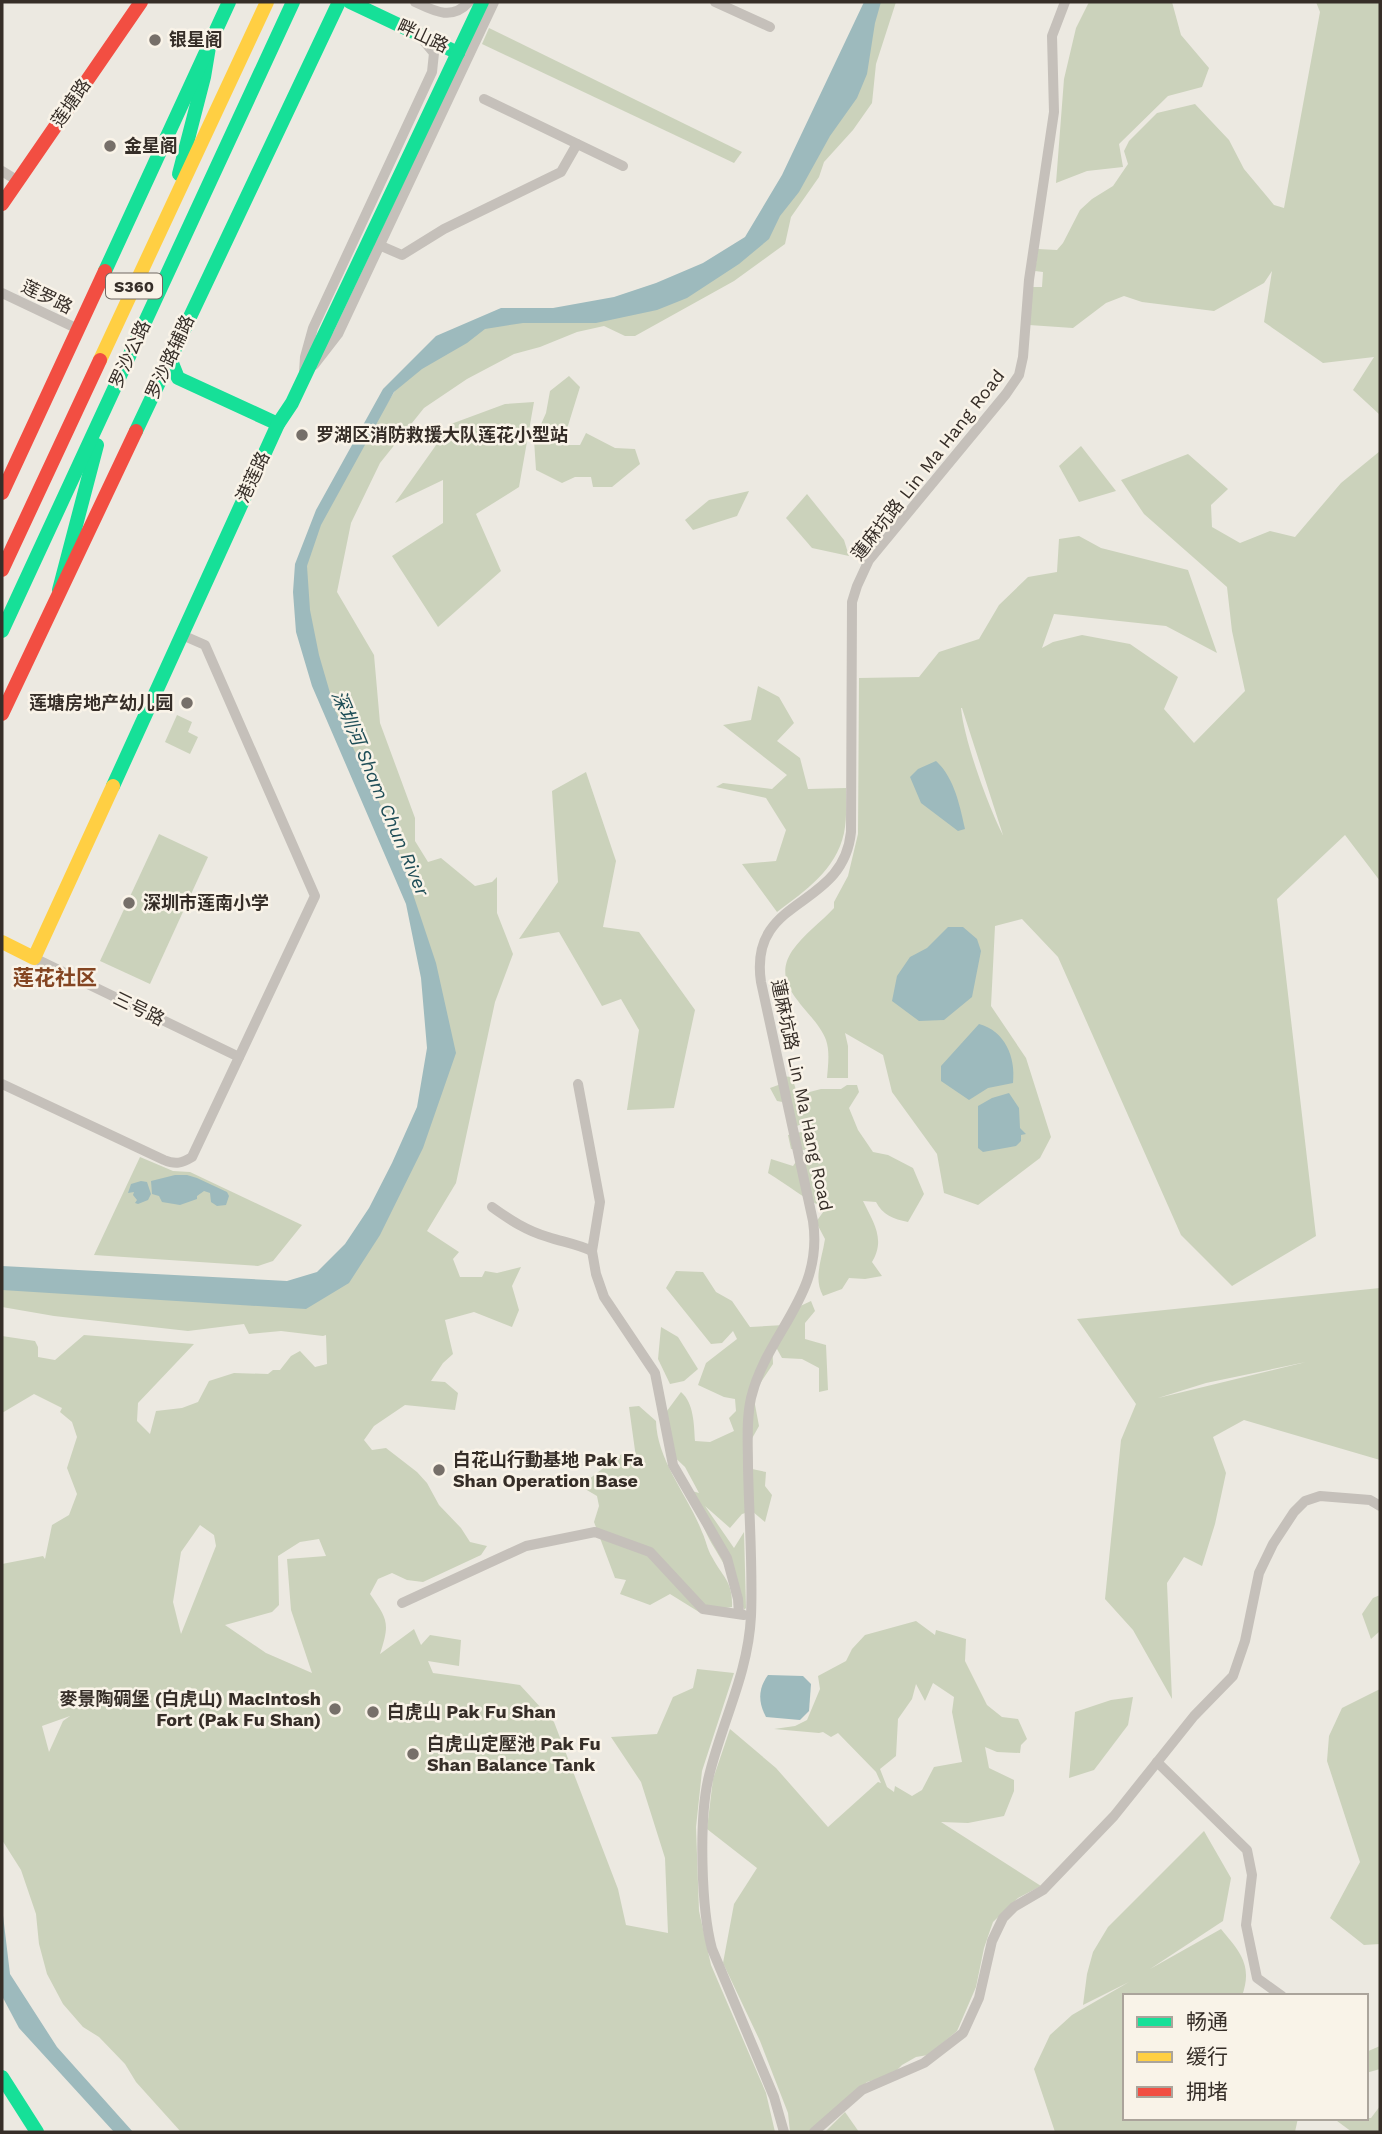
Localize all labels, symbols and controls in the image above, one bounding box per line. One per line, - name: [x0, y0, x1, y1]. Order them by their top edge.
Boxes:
- street label: 畔山路: [394, 15, 452, 56]
- place label: 银星阁: [169, 29, 223, 50]
- marker: 银星阁: [147, 32, 163, 48]
- street label: 莲塘路: [47, 75, 95, 131]
- place label: 金星阁: [124, 135, 178, 156]
- marker: 金星阁: [102, 138, 118, 154]
- road number: S360: [106, 274, 162, 298]
- street label: 莲罗路: [18, 275, 76, 318]
- street label: 罗沙路辅路: [141, 312, 198, 402]
- street label: 罗沙公路: [105, 317, 154, 391]
- street label: 蓮麻坑路 Lin Ma Hang Road: [847, 365, 1009, 564]
- place label: 罗湖区消防救援大队莲花小型站: [316, 424, 568, 445]
- marker: 罗湖区消防救援大队莲花小型站: [294, 427, 310, 443]
- street label: 港莲路: [232, 448, 273, 506]
- water label: 深圳河 Sham Chun River: [327, 687, 435, 900]
- place label: 莲塘房地产幼儿园: [29, 692, 173, 713]
- marker: 莲塘房地产幼儿园: [179, 695, 195, 711]
- place label: 深圳市莲南小学: [143, 892, 269, 913]
- marker: 深圳市莲南小学: [121, 895, 137, 911]
- district label: 莲花社区: [13, 965, 97, 990]
- street label: 蓮麻坑路 Lin Ma Hang Road: [768, 977, 837, 1213]
- street label: 三号路: [110, 987, 168, 1030]
- place label: 白花山行動基地 Pak Fa Shan Operation Base: [453, 1449, 644, 1491]
- marker: 白花山行動基地 Pak Fa Shan Operation Base: [431, 1462, 447, 1478]
- place label: 麥景陶碉堡 (白虎山) MacIntosh Fort (Pak Fu Shan): [60, 1688, 321, 1730]
- marker: 麥景陶碉堡 (白虎山) MacIntosh Fort (Pak Fu Shan): [327, 1701, 343, 1717]
- place label: 白虎山 Pak Fu Shan: [387, 1701, 556, 1722]
- marker: 白虎山 Pak Fu Shan: [365, 1704, 381, 1720]
- place label: 白虎山定壓池 Pak Fu Shan Balance Tank: [427, 1733, 601, 1775]
- marker: 白虎山定壓池 Pak Fu Shan Balance Tank: [405, 1746, 421, 1762]
- legend: [1123, 1994, 1368, 2120]
- text: 畅通: [1186, 2009, 1228, 2034]
- text: 缓行: [1186, 2044, 1228, 2069]
- text: 拥堵: [1186, 2079, 1228, 2104]

